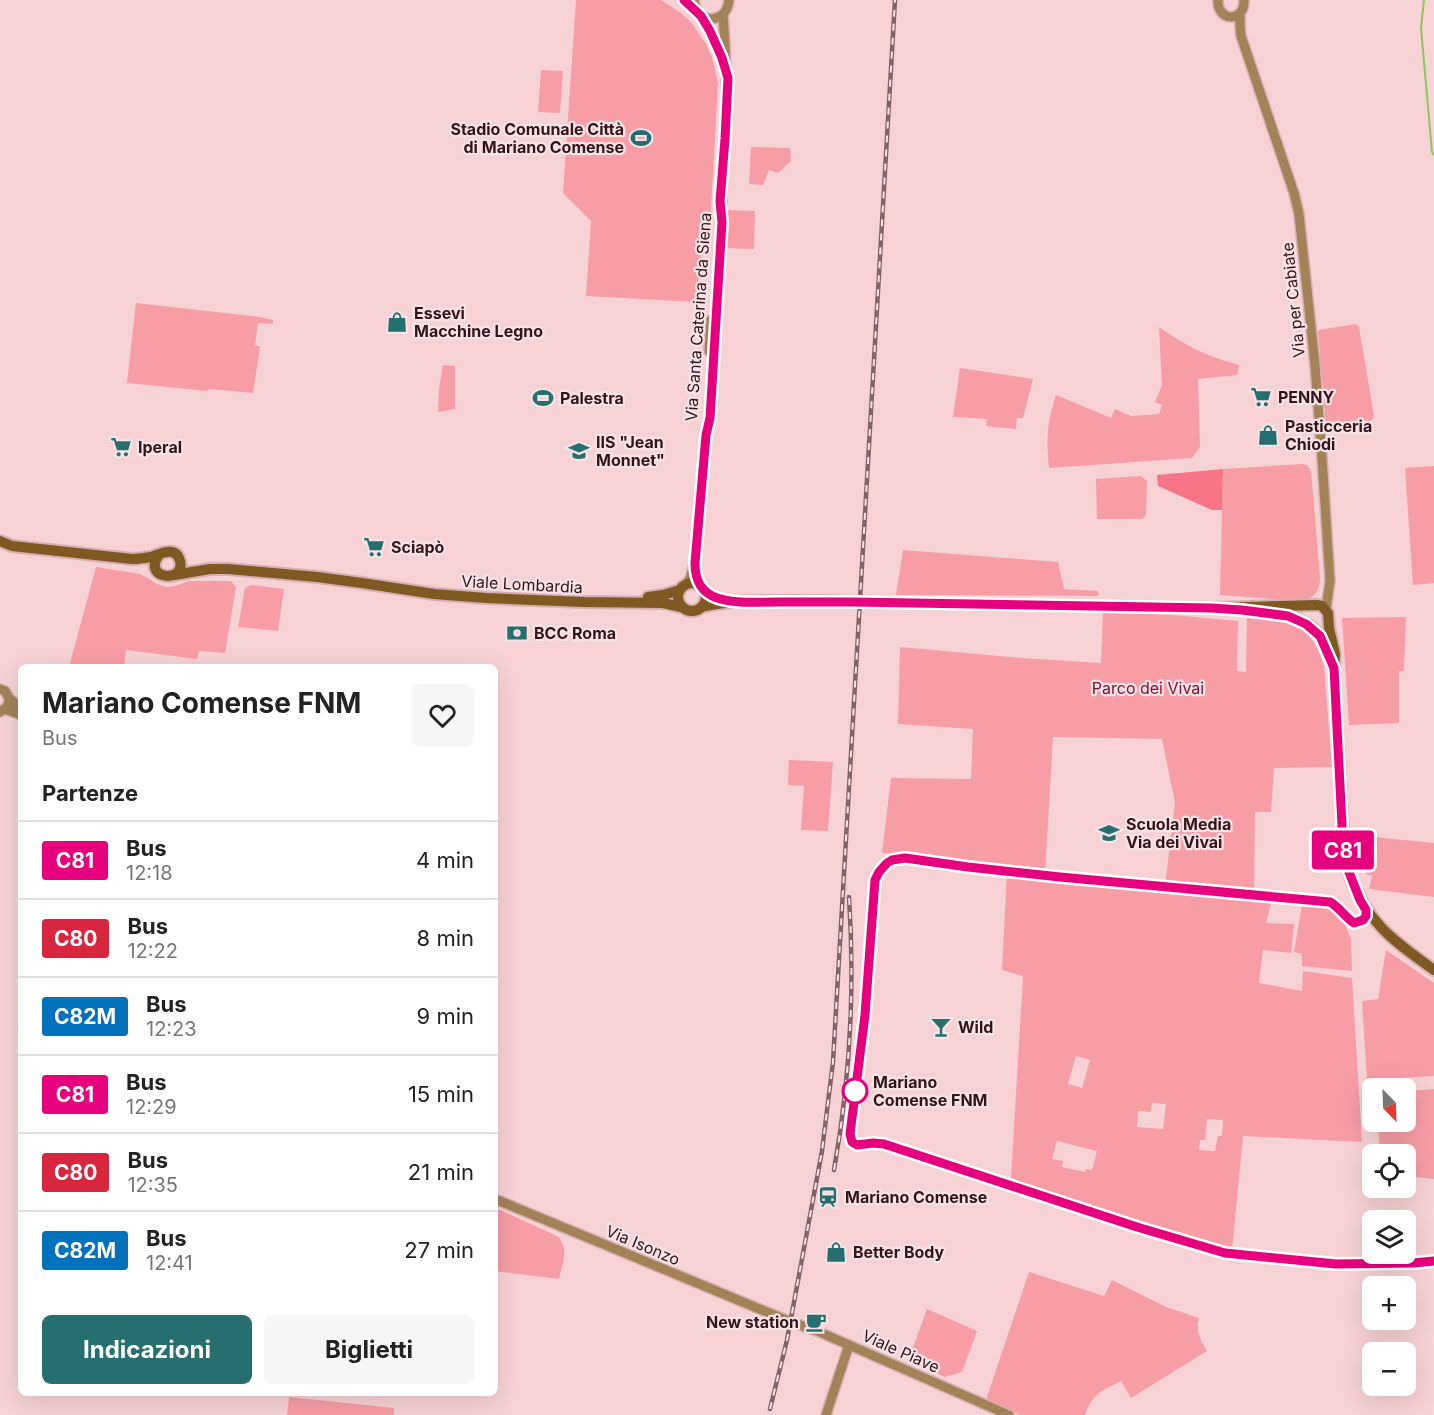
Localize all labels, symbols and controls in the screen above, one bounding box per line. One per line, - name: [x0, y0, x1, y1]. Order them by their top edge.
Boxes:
- place label: Stadio Comunale Città di Mariano Comense: [450, 119, 624, 157]
- sports icon: Stadio Comunale Città di Mariano Comense: [629, 126, 653, 150]
- street label: Via Santa Caterina da Siena: [681, 212, 715, 422]
- street label: Via per Cabiate: [1277, 241, 1309, 359]
- place label: Essevi Macchine Legno: [414, 303, 543, 341]
- shop icon: Essevi Macchine Legno: [385, 310, 409, 334]
- supermarket icon: PENNY: [1249, 385, 1273, 409]
- sports icon: Palestra: [531, 386, 555, 410]
- place label: PENNY: [1278, 387, 1334, 407]
- place label: Palestra: [560, 388, 624, 408]
- place label: Pasticceria Chiodi: [1285, 416, 1372, 454]
- shop icon: Pasticceria Chiodi: [1256, 423, 1280, 447]
- place label: IIS "Jean Monnet": [596, 432, 665, 470]
- supermarket icon: Iperal: [109, 435, 133, 459]
- place label: Iperal: [138, 437, 182, 457]
- school or university icon: IIS "Jean Monnet": [567, 439, 591, 463]
- supermarket icon: Sciapò: [362, 535, 386, 559]
- place label: Sciapò: [391, 537, 445, 557]
- street label: Viale Lombardia: [461, 571, 583, 597]
- bank icon: BCC Roma: [505, 621, 529, 645]
- place label: BCC Roma: [534, 623, 616, 643]
- park label: Parco dei Vivai: [1092, 678, 1204, 698]
- button: heart: [411, 684, 474, 747]
- text: Mariano Comense FNM: [42, 686, 361, 720]
- text: Bus: [42, 726, 77, 750]
- text: Partenze: [42, 780, 138, 806]
- place label: Scuola Media Via dei Vivai: [1126, 814, 1231, 852]
- school or university icon: Scuola Media Via dei Vivai: [1097, 821, 1121, 845]
- line badge: C81: [1308, 830, 1378, 870]
- text: Bus: [126, 835, 167, 861]
- text: C81: [1324, 838, 1362, 863]
- text: 4 min: [416, 847, 474, 873]
- text: C81: [56, 848, 94, 873]
- text: 12:18: [126, 861, 173, 885]
- text: Bus: [127, 913, 168, 939]
- text: 8 min: [417, 925, 474, 951]
- text: C80: [54, 926, 97, 951]
- text: 12:22: [127, 939, 178, 963]
- text: Bus: [146, 991, 187, 1017]
- text: 9 min: [417, 1003, 474, 1029]
- text: C82M: [54, 1004, 116, 1029]
- bar icon: Wild: [929, 1015, 953, 1039]
- text: 12:23: [146, 1017, 197, 1041]
- place label: Wild: [958, 1017, 993, 1037]
- text: Bus: [126, 1069, 167, 1095]
- place label: Mariano Comense FNM: [873, 1072, 988, 1110]
- marker: Mariano Comense FNM: [842, 1078, 868, 1104]
- north arrow: [1362, 1078, 1416, 1132]
- map controls: [1362, 1078, 1416, 1396]
- text: 15 min: [408, 1081, 474, 1107]
- text: C81: [56, 1082, 94, 1107]
- text: 12:29: [126, 1095, 177, 1119]
- button: locate: [1362, 1144, 1416, 1198]
- text: Bus: [127, 1147, 168, 1173]
- text: 21 min: [408, 1159, 474, 1185]
- text: C80: [54, 1160, 97, 1185]
- text: 12:35: [127, 1173, 178, 1197]
- station icon: Mariano Comense: [816, 1185, 840, 1209]
- place label: Mariano Comense: [845, 1187, 987, 1207]
- button: layers: [1362, 1210, 1416, 1264]
- street label: Via Isonzo: [603, 1220, 683, 1270]
- text: Bus: [146, 1225, 187, 1251]
- text: 27 min: [404, 1237, 474, 1263]
- text: C82M: [54, 1238, 116, 1263]
- shop icon: Better Body: [824, 1240, 848, 1264]
- place label: Better Body: [853, 1242, 945, 1262]
- text: 12:41: [146, 1251, 193, 1275]
- button: +: [1362, 1276, 1416, 1330]
- cafe icon: New station: [804, 1310, 828, 1334]
- place label: New station: [706, 1312, 799, 1332]
- button: Indicazioni: [42, 1315, 252, 1384]
- button: Biglietti: [264, 1315, 474, 1384]
- street label: Viale Piave: [859, 1325, 943, 1377]
- button: −: [1362, 1342, 1416, 1396]

